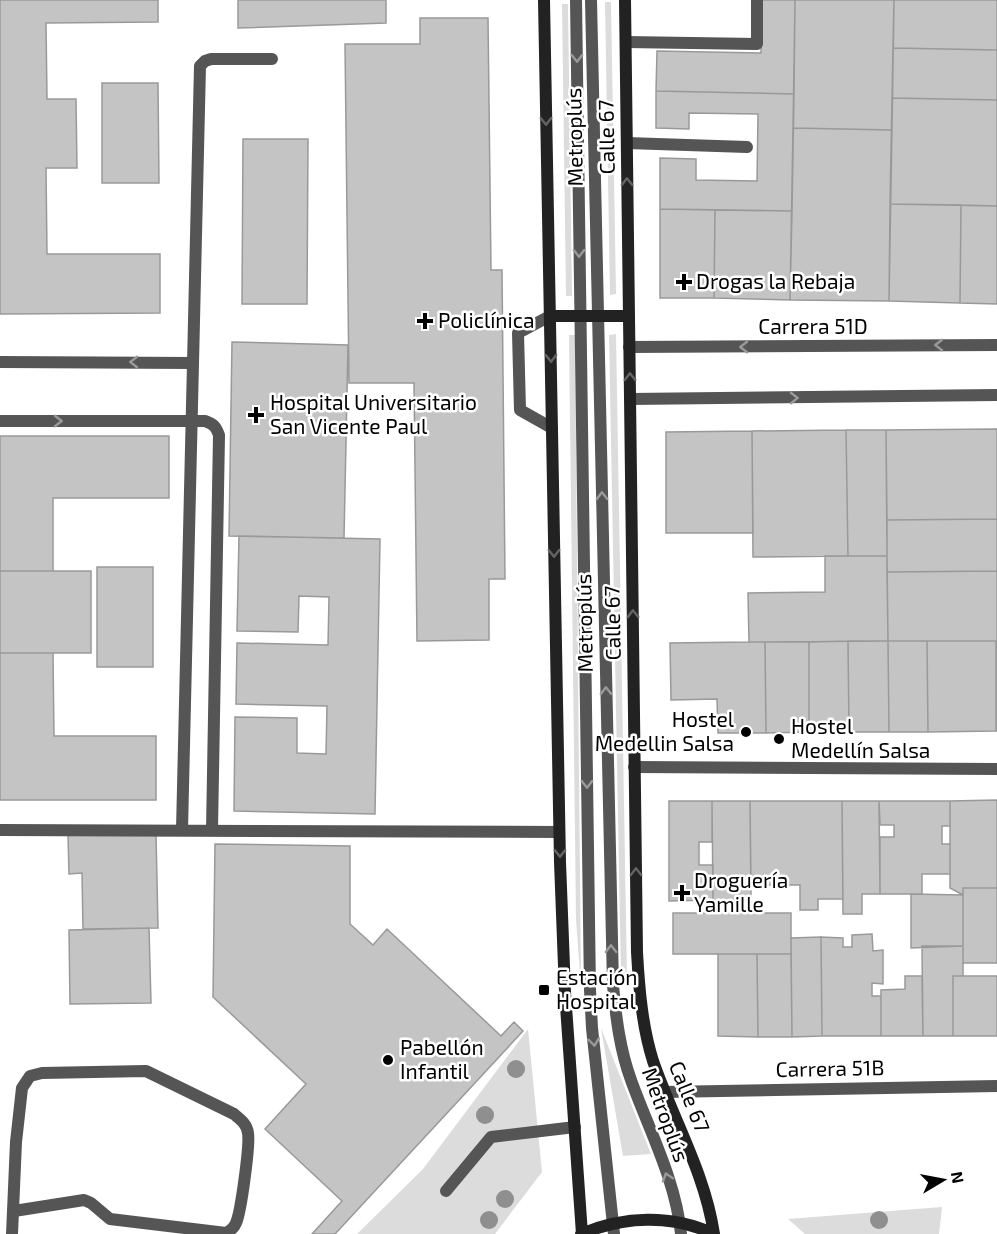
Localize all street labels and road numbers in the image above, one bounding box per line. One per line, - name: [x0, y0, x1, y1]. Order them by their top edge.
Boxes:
- street label: Metroplús: [560, 87, 587, 187]
- street label: Calle 67: [592, 99, 619, 175]
- street label: Carrera 51D: [758, 313, 868, 338]
- street label: Metroplús: [570, 573, 597, 673]
- street label: Calle 67: [598, 585, 625, 661]
- street label: Carrera 51B: [775, 1054, 884, 1081]
- street label: Calle 67: [665, 1057, 716, 1136]
- street label: Metroplús: [638, 1064, 695, 1165]

